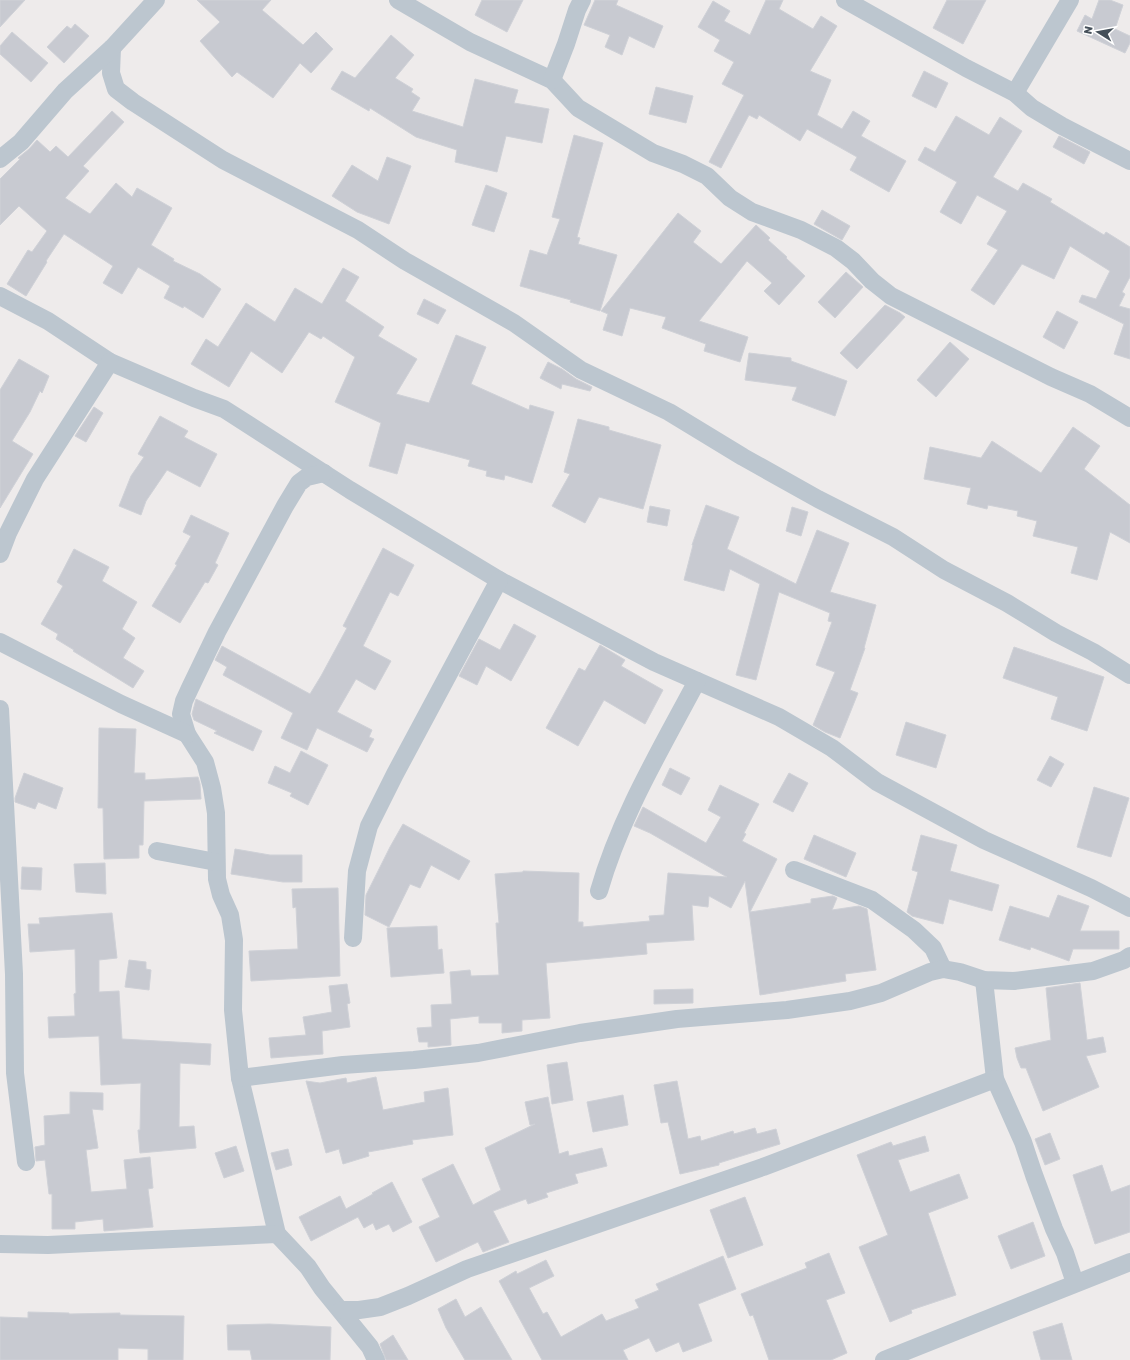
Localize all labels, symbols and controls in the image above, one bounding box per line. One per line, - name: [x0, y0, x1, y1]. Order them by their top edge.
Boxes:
- north arrow: [1078, 12, 1118, 52]
- text: N: [1082, 25, 1096, 35]

